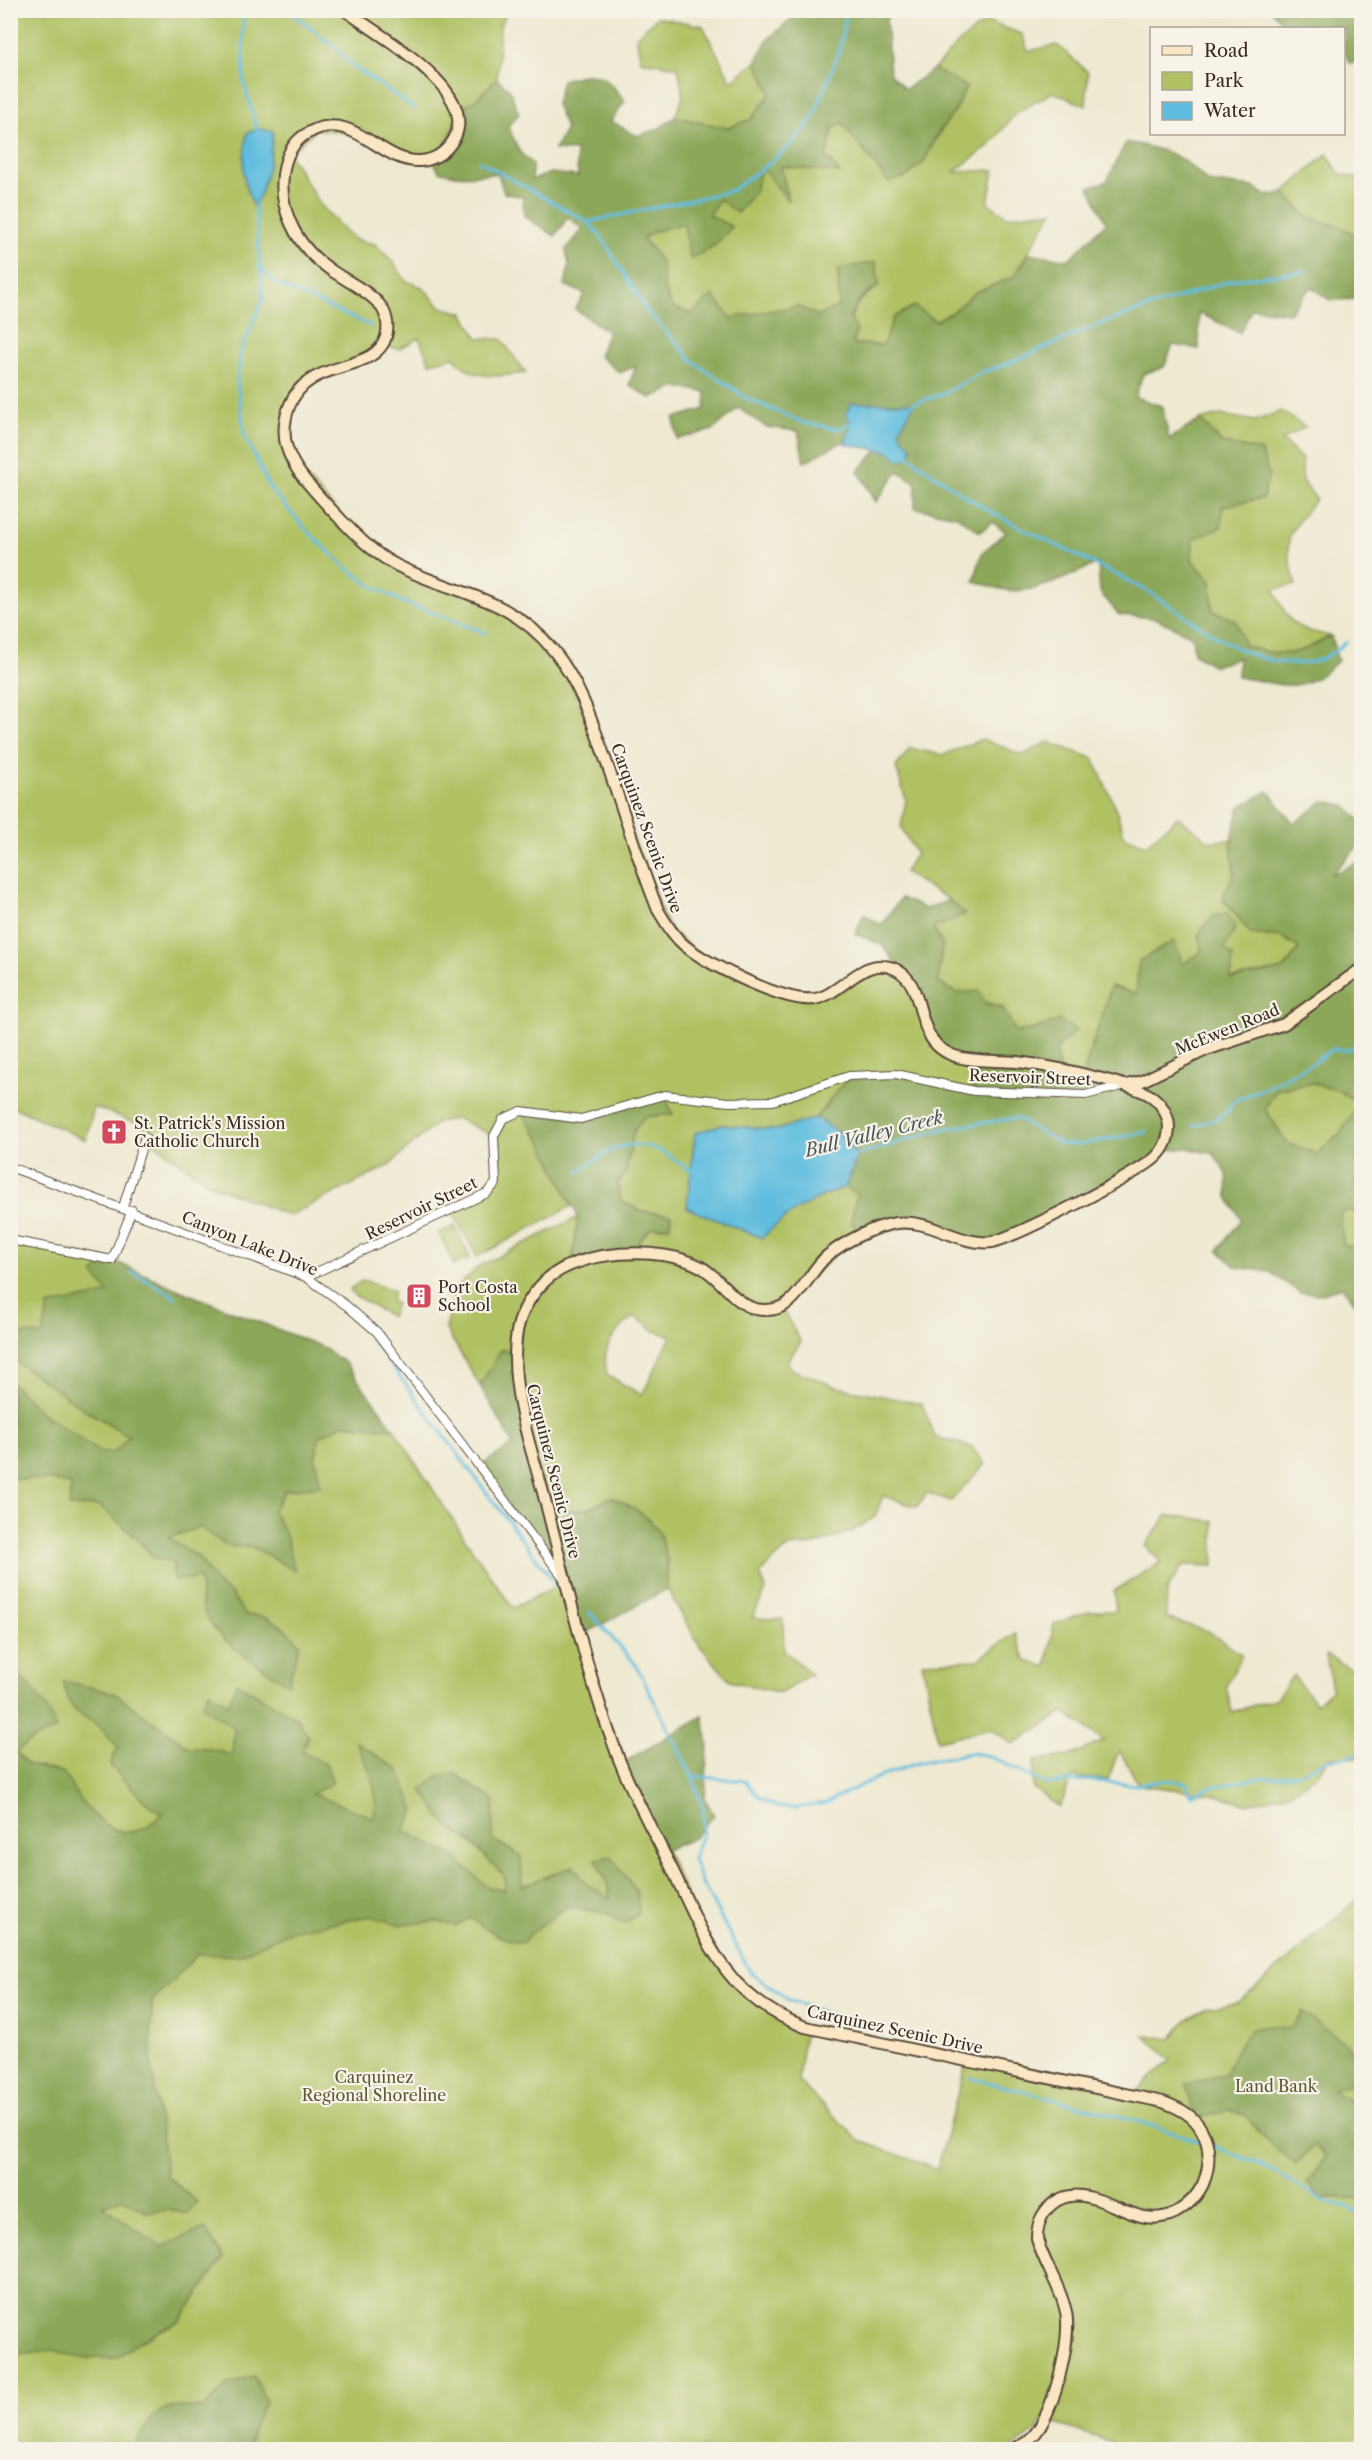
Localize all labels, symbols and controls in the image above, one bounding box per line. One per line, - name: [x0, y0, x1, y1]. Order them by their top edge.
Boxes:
- legend: [1150, 27, 1345, 135]
- text: Road: [1204, 40, 1249, 62]
- text: Park: [1204, 70, 1245, 92]
- text: Water: [1203, 100, 1256, 122]
- street label: Carquinez Scenic Drive: [607, 740, 687, 916]
- street label: McEwen Road: [1172, 999, 1282, 1059]
- street label: Reservoir Street: [969, 1065, 1092, 1089]
- water label: Bull Valley Creek: [801, 1106, 946, 1162]
- place label: St. Patrick's Mission Catholic Church: [134, 1113, 285, 1151]
- church icon: St. Patrick's Mission Catholic Church: [99, 1117, 129, 1147]
- street label: Reservoir Street: [362, 1172, 481, 1244]
- street label: Canyon Lake Drive: [179, 1207, 321, 1280]
- place label: Port Costa School: [438, 1277, 518, 1315]
- building icon: Port Costa School: [404, 1281, 434, 1311]
- street label: Carquinez Scenic Drive: [523, 1382, 585, 1560]
- street label: Carquinez Scenic Drive: [805, 2001, 985, 2057]
- park label: Carquinez Regional Shoreline: [302, 2067, 446, 2105]
- park label: Land Bank: [1235, 2076, 1318, 2096]

